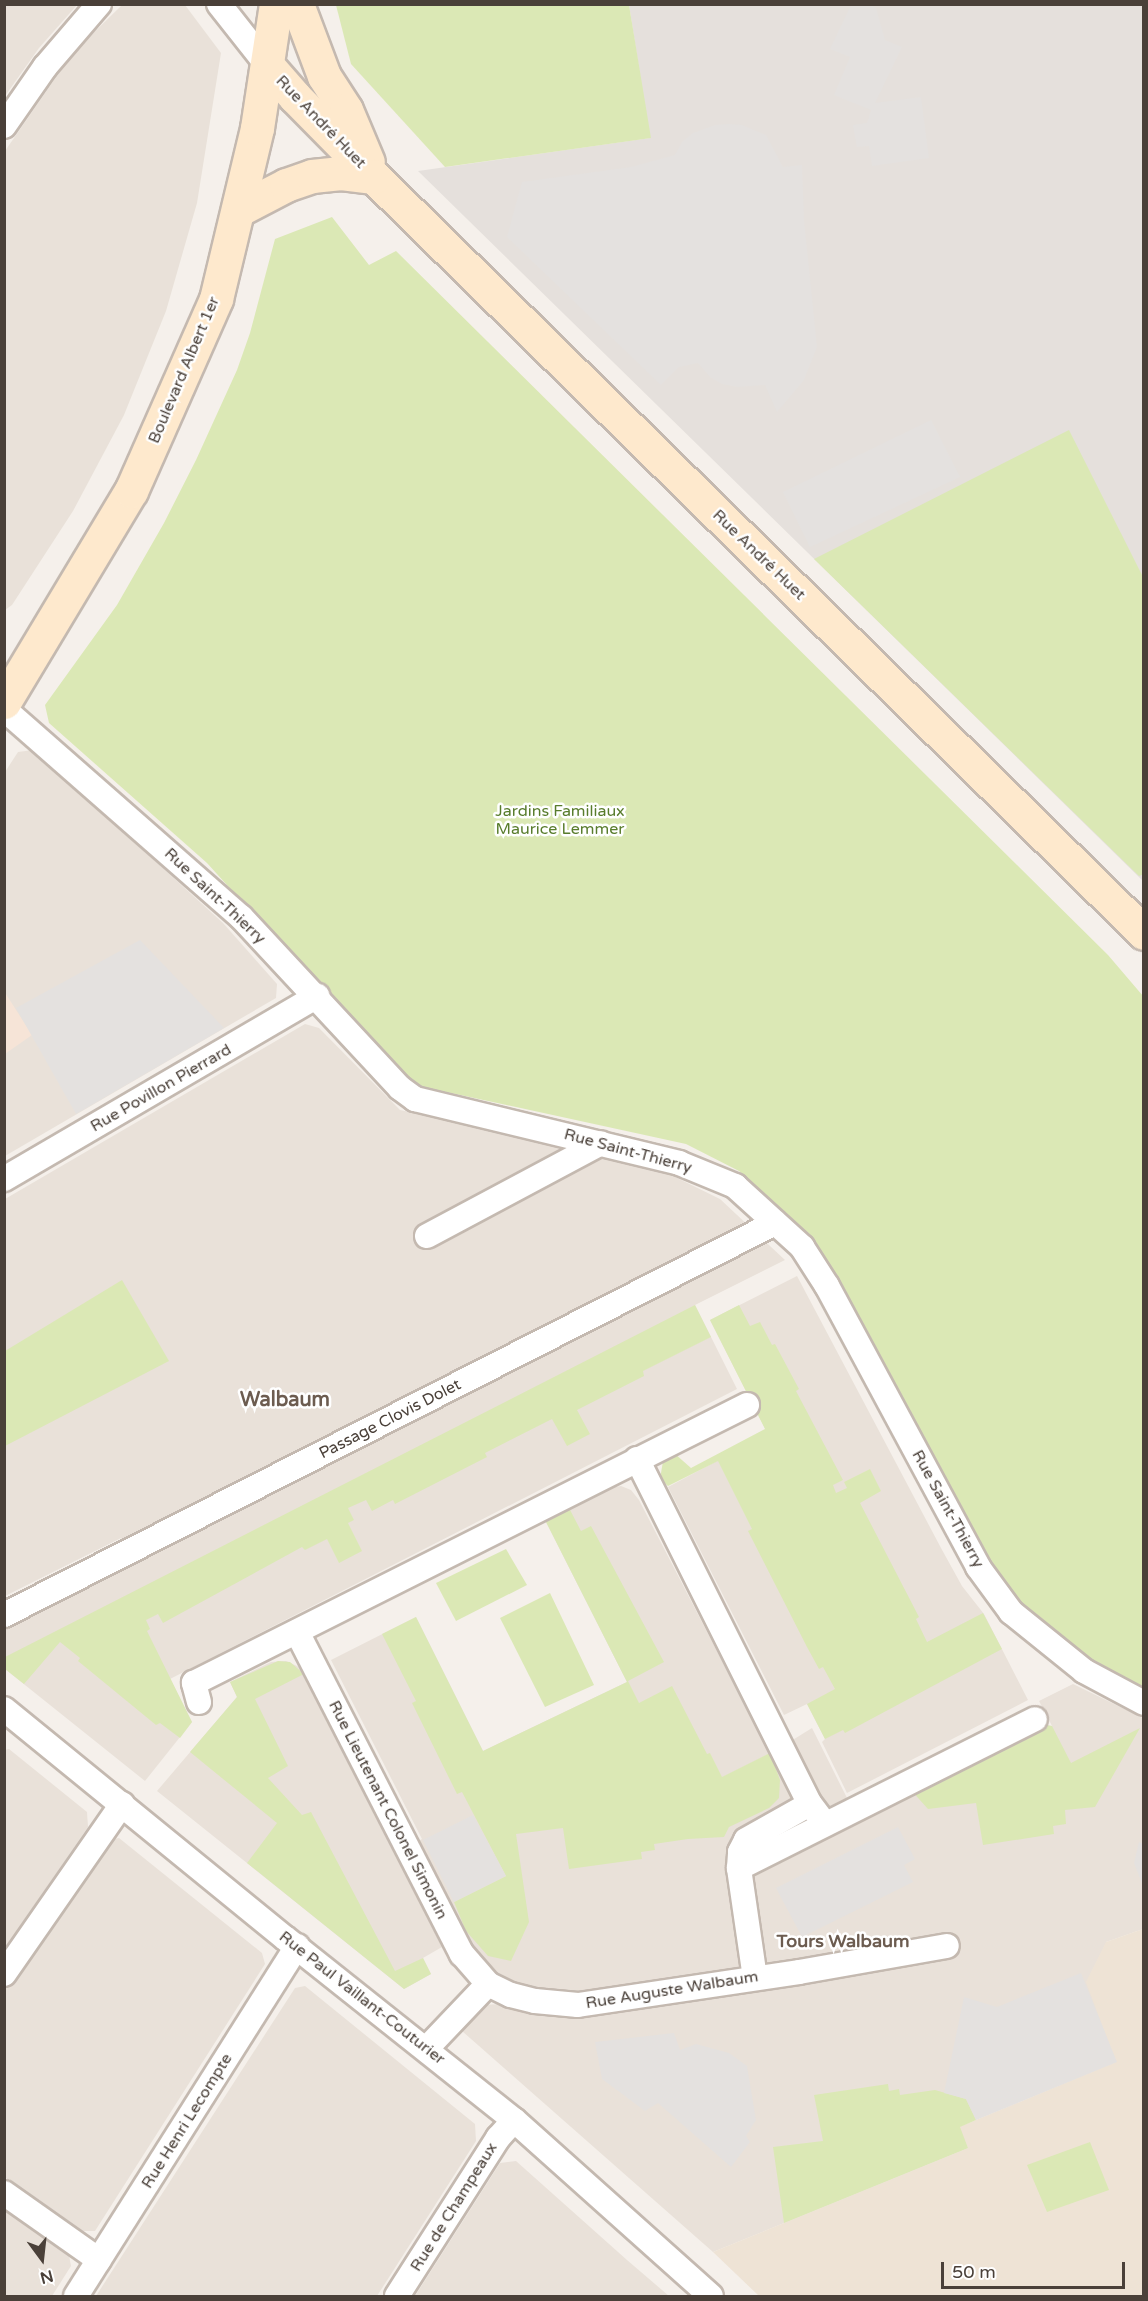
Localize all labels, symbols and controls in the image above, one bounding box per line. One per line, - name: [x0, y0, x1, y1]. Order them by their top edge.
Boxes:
- street label: Rue André Huet: [272, 71, 370, 173]
- street label: Boulevard Albert 1er: [144, 294, 224, 446]
- street label: Rue André Huet: [708, 506, 810, 604]
- park label: Jardins Familiaux Maurice Lemmer: [495, 801, 625, 839]
- street label: Rue Saint-Thierry: [160, 844, 270, 948]
- street label: Rue Povillon Pierrard: [87, 1040, 235, 1136]
- street label: Rue Saint-Thierry: [562, 1125, 694, 1177]
- street label: Passage Clovis Dolet: [316, 1375, 464, 1463]
- district label: Walbaum: [240, 1388, 330, 1412]
- street label: Rue Saint-Thierry: [908, 1447, 988, 1571]
- street label: Rue Lieutenant Colonel Simonin: [324, 1697, 452, 1923]
- street label: Rue Paul Vaillant-Couturier: [275, 1927, 449, 2069]
- district label: Tours Walbaum: [777, 1930, 909, 1952]
- street label: Rue Auguste Walbaum: [584, 1967, 760, 2013]
- street label: Rue Henri Lecompte: [138, 2050, 236, 2192]
- street label: Rue de Champeaux: [407, 2139, 501, 2275]
- north arrow: [12, 2229, 72, 2289]
- scale bar: [944, 2250, 1128, 2288]
- text: 50 m: [952, 2261, 996, 2283]
- text: N: [38, 2265, 55, 2288]

